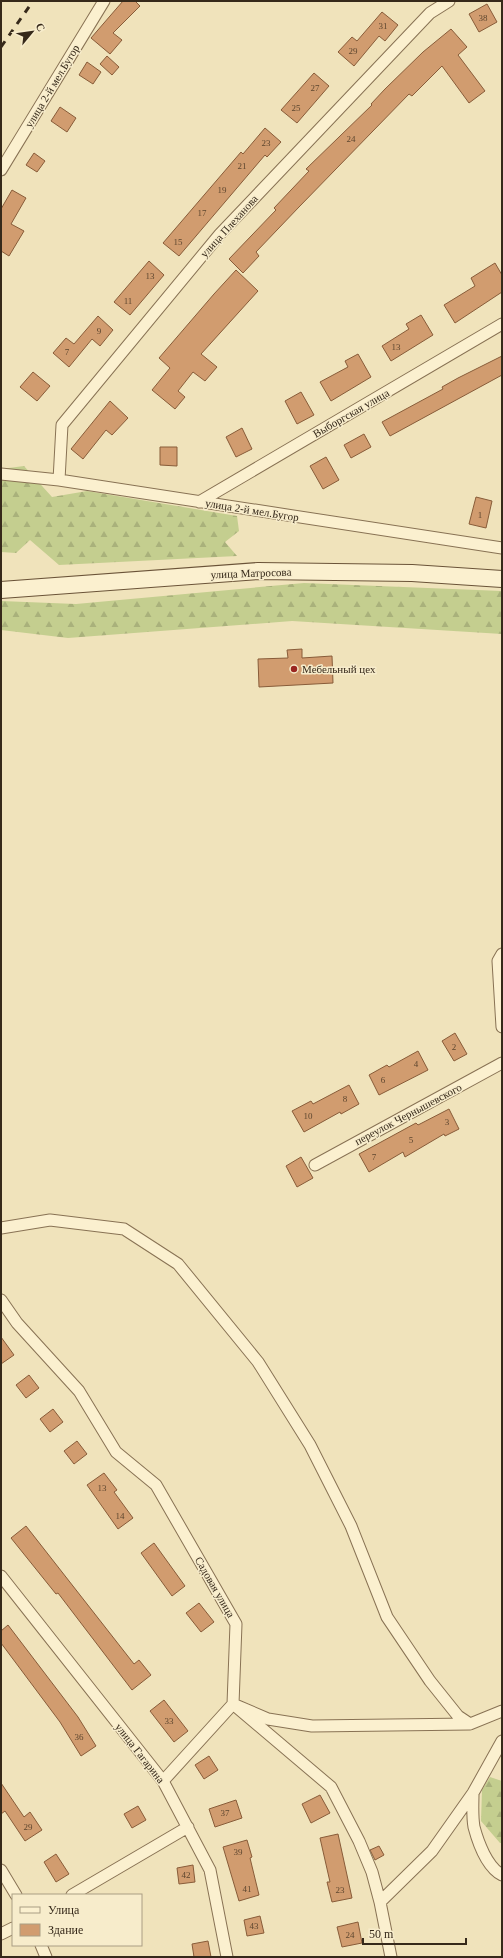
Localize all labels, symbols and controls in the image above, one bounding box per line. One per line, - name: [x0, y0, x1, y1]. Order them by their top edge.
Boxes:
- north arrow: [12, 12, 52, 52]
- house number: 38: [479, 13, 488, 23]
- text: С: [34, 21, 48, 34]
- house number: 31: [379, 21, 388, 31]
- street label: улица 2-й мел.Бугор: [23, 42, 82, 130]
- house number: 29: [349, 46, 358, 56]
- house number: 27: [311, 83, 320, 93]
- house number: 25: [292, 103, 301, 113]
- house number: 24: [347, 134, 356, 144]
- house number: 23: [262, 138, 271, 148]
- house number: 21: [238, 161, 247, 171]
- house number: 19: [218, 185, 227, 195]
- street label: улица Плеханова: [198, 192, 260, 260]
- house number: 17: [198, 208, 207, 218]
- house number: 15: [174, 237, 183, 247]
- house number: 13: [146, 271, 155, 281]
- house number: 11: [124, 296, 132, 306]
- house number: 9: [97, 326, 102, 336]
- house number: 13: [392, 342, 401, 352]
- house number: 7: [65, 347, 70, 357]
- street label: Выборгская улица: [311, 386, 391, 440]
- street label: улица 2-й мел.Бугор: [204, 497, 300, 523]
- house number: 1: [478, 510, 482, 520]
- street label: улица Матросова: [210, 566, 292, 580]
- place label: Мебельный цех: [302, 663, 376, 675]
- marker: Мебельный цех: [289, 664, 299, 674]
- house number: 2: [452, 1042, 456, 1052]
- house number: 4: [414, 1059, 419, 1069]
- house number: 6: [381, 1075, 386, 1085]
- street label: переулок Чернышевского: [353, 1080, 464, 1147]
- house number: 8: [343, 1094, 348, 1104]
- house number: 10: [304, 1111, 313, 1121]
- house number: 3: [445, 1117, 450, 1127]
- house number: 5: [409, 1135, 414, 1145]
- house number: 7: [372, 1152, 377, 1162]
- house number: 13: [98, 1483, 107, 1493]
- house number: 14: [116, 1511, 125, 1521]
- street label: Садовая улица: [193, 1554, 237, 1620]
- house number: 33: [165, 1716, 174, 1726]
- street label: улица Гагарина: [113, 1721, 167, 1785]
- house number: 36: [75, 1732, 84, 1742]
- house number: 37: [221, 1808, 230, 1818]
- house number: 29: [24, 1822, 33, 1832]
- house number: 39: [234, 1847, 243, 1857]
- house number: 42: [182, 1870, 191, 1880]
- house number: 41: [243, 1884, 252, 1894]
- house number: 23: [336, 1885, 345, 1895]
- legend: [12, 1894, 142, 1946]
- text: Улица: [48, 1903, 80, 1917]
- scale bar: [363, 1920, 466, 1946]
- house number: 43: [250, 1921, 259, 1931]
- text: Здание: [48, 1923, 83, 1937]
- text: 50 m: [369, 1927, 394, 1941]
- house number: 24: [346, 1930, 355, 1940]

